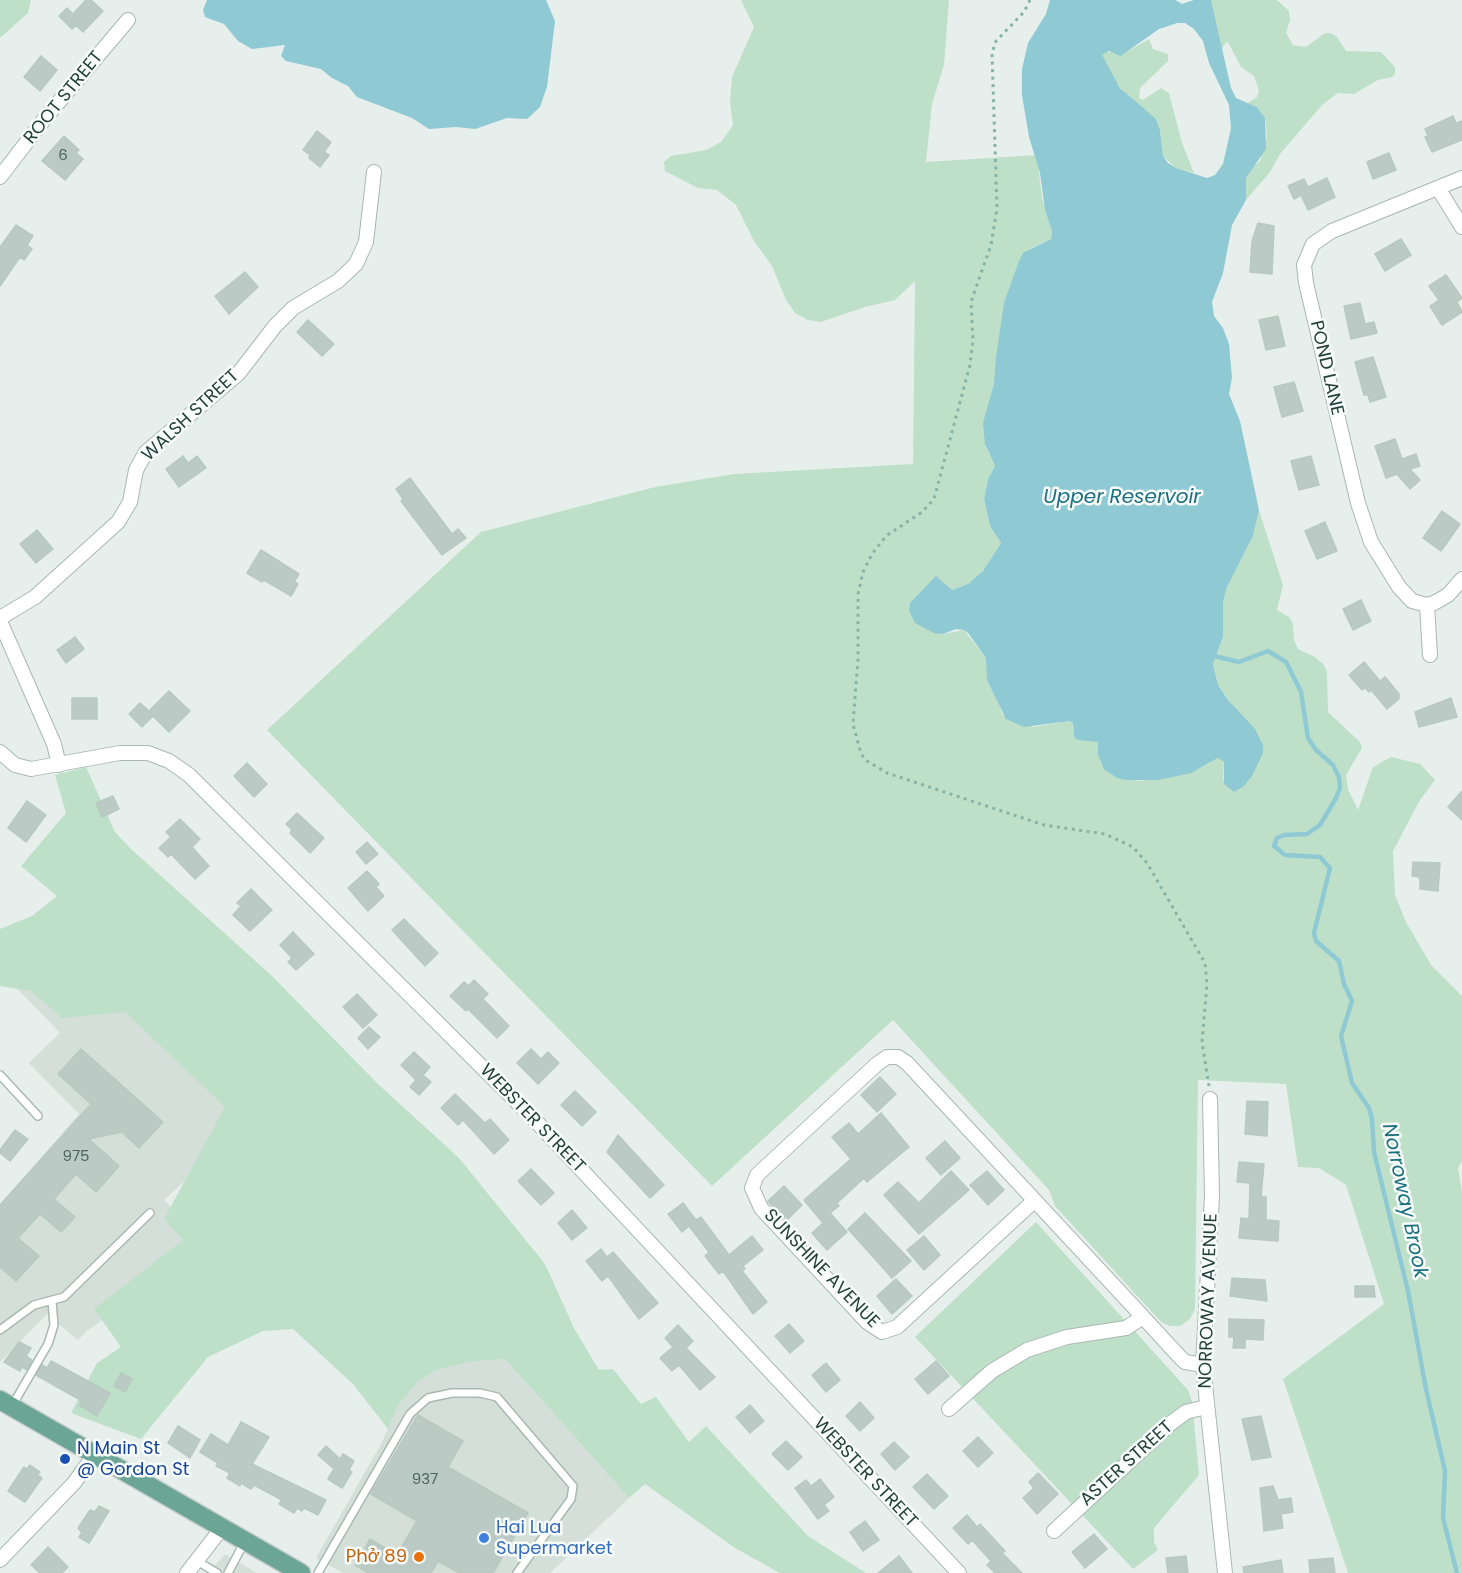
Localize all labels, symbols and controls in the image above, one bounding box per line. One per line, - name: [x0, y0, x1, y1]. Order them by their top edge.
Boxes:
- street label: ROOT STREET: [20, 47, 108, 149]
- house number: 6: [58, 147, 68, 165]
- street label: POND LANE: [1305, 319, 1347, 417]
- street label: WALSH STREET: [138, 366, 244, 466]
- water label: Upper Reservoir: [1043, 486, 1201, 510]
- street label: WEBSTER STREET: [475, 1060, 589, 1178]
- water label: Norroway Brook: [1376, 1122, 1432, 1280]
- house number: 975: [62, 1148, 90, 1166]
- street label: SUNSHINE AVENUE: [759, 1205, 883, 1333]
- street label: NORROWAY AVENUE: [1195, 1213, 1223, 1389]
- street label: WEBSTER STREET: [808, 1413, 922, 1533]
- street label: ASTER STREET: [1076, 1417, 1178, 1511]
- place label: N Main St @ Gordon St: [77, 1438, 189, 1480]
- marker: N Main St @ Gordon St: [58, 1452, 72, 1466]
- house number: 937: [412, 1471, 438, 1489]
- place label: Hai Lua Supermarket: [496, 1517, 613, 1559]
- marker: Hai Lua Supermarket: [477, 1531, 491, 1545]
- place label: Phở 89: [346, 1546, 407, 1568]
- marker: Phở 89: [412, 1550, 426, 1564]

